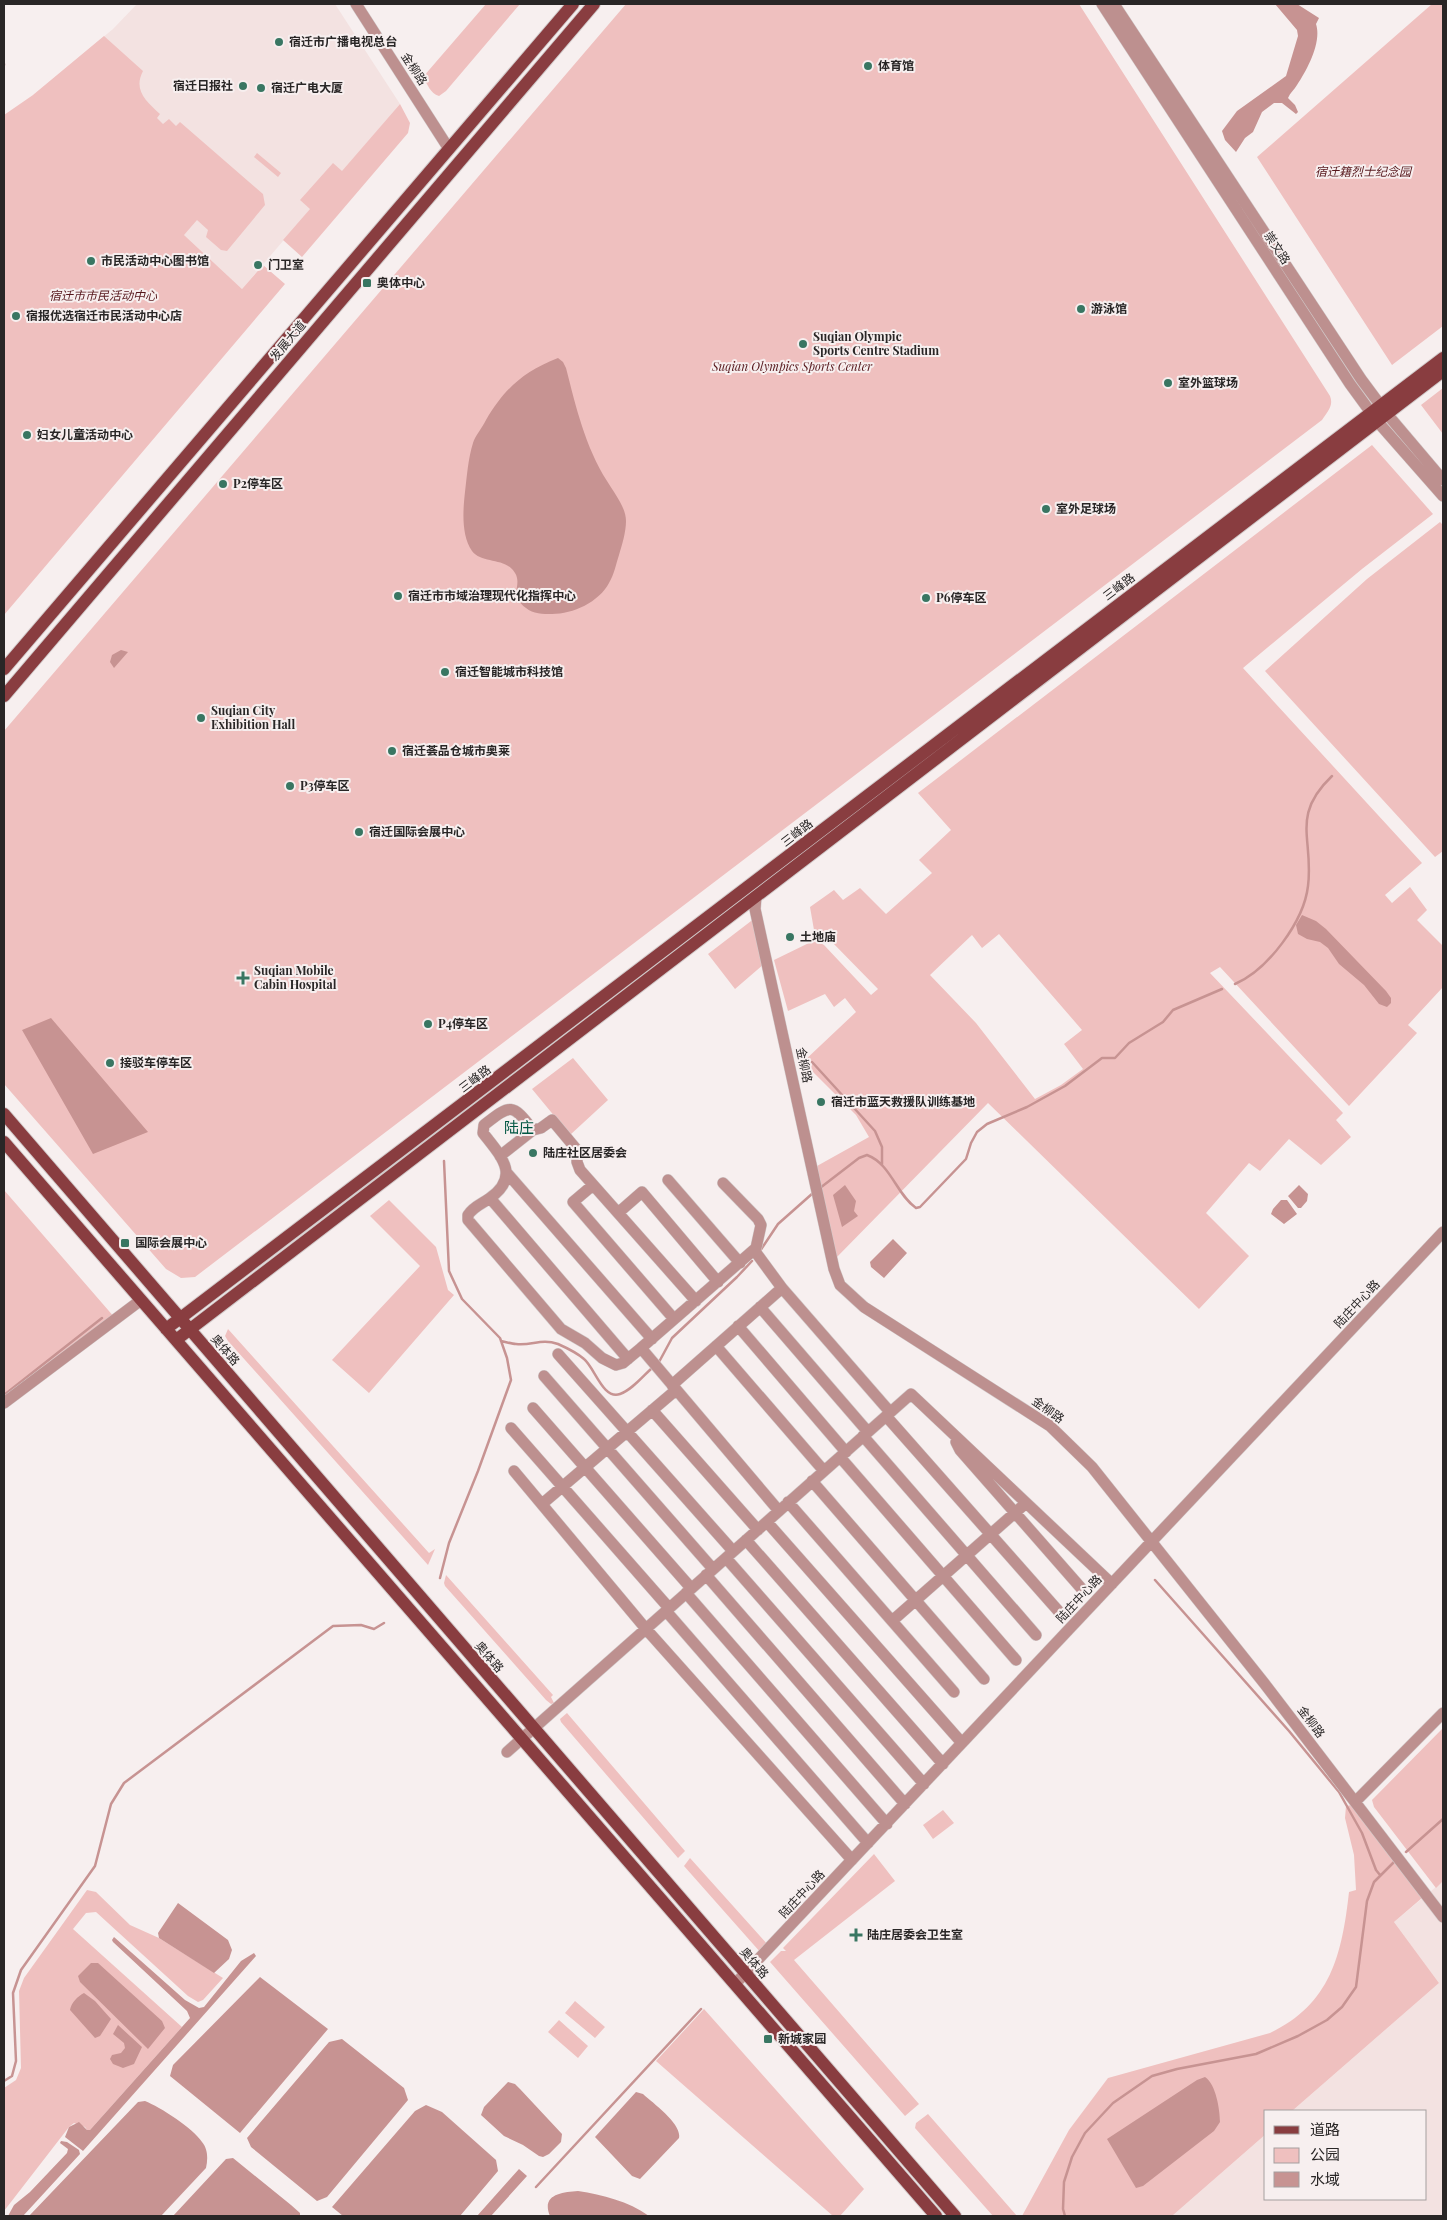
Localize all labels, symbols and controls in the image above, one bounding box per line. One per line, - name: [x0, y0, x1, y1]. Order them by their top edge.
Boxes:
- place label: 宿迁市广播电视总台: [289, 33, 397, 49]
- marker: 宿迁市广播电视总台: [273, 36, 285, 48]
- street label: 金柳路: [398, 49, 431, 88]
- place label: 体育馆: [878, 57, 914, 73]
- marker: 体育馆: [862, 60, 874, 72]
- place label: 宿迁日报社: [173, 77, 233, 93]
- place label: 宿迁广电大厦: [271, 79, 343, 95]
- marker: 宿迁日报社: [237, 80, 249, 92]
- marker: 宿迁广电大厦: [255, 82, 267, 94]
- park label: 宿迁籍烈士纪念园: [1315, 163, 1413, 179]
- street label: 崇文路: [1261, 228, 1294, 267]
- place label: 市民活动中心图书馆: [101, 252, 209, 268]
- marker: 市民活动中心图书馆: [85, 255, 97, 267]
- place label: 门卫室: [268, 256, 304, 272]
- marker: 门卫室: [252, 259, 264, 271]
- place label: 奥体中心: [377, 274, 425, 290]
- marker: 奥体中心: [361, 277, 373, 289]
- park label: 宿迁市市民活动中心: [49, 287, 158, 303]
- place label: 游泳馆: [1091, 300, 1127, 316]
- marker: 游泳馆: [1075, 303, 1087, 315]
- place label: 宿报优选宿迁市民活动中心店: [26, 307, 182, 323]
- marker: 宿报优选宿迁市民活动中心店: [10, 310, 22, 322]
- street label: 发展大道: [266, 317, 309, 364]
- place label: Suqian Olympic Sports Centre Stadium: [813, 328, 939, 358]
- marker: Suqian Olympic Sports Centre Stadium: [797, 338, 809, 350]
- park label: Suqian Olympics Sports Center: [711, 358, 873, 374]
- place label: 室外篮球场: [1178, 374, 1238, 390]
- marker: 室外篮球场: [1162, 377, 1174, 389]
- place label: 妇女儿童活动中心: [37, 426, 133, 442]
- marker: 妇女儿童活动中心: [21, 429, 33, 441]
- place label: P2停车区: [233, 475, 283, 491]
- marker: P2停车区: [217, 478, 229, 490]
- place label: 室外足球场: [1056, 500, 1116, 516]
- marker: 室外足球场: [1040, 503, 1052, 515]
- street label: 三峰路: [1099, 569, 1138, 603]
- place label: 宿迁市市域治理现代化指挥中心: [408, 587, 576, 603]
- place label: P6停车区: [936, 589, 986, 605]
- marker: 宿迁市市域治理现代化指挥中心: [392, 590, 404, 602]
- marker: P6停车区: [920, 592, 932, 604]
- place label: 宿迁智能城市科技馆: [455, 663, 563, 679]
- marker: 宿迁智能城市科技馆: [439, 666, 451, 678]
- place label: Suqian City Exhibition Hall: [211, 702, 295, 732]
- marker: Suqian City Exhibition Hall: [195, 712, 207, 724]
- place label: 宿迁荟品仓城市奥莱: [402, 742, 510, 758]
- marker: 宿迁荟品仓城市奥莱: [386, 745, 398, 757]
- place label: P3停车区: [300, 777, 350, 793]
- marker: P3停车区: [284, 780, 296, 792]
- street label: 三峰路: [777, 815, 815, 850]
- place label: 宿迁国际会展中心: [369, 823, 465, 839]
- marker: 宿迁国际会展中心: [353, 826, 365, 838]
- place label: 土地庙: [800, 928, 836, 944]
- marker: 土地庙: [784, 931, 796, 943]
- place label: Suqian Mobile Cabin Hospital: [254, 962, 337, 992]
- marker: Suqian Mobile Cabin Hospital: [236, 971, 250, 985]
- place label: P4停车区: [438, 1015, 488, 1031]
- marker: P4停车区: [422, 1018, 434, 1030]
- street label: 金柳路: [793, 1046, 817, 1084]
- place label: 接驳车停车区: [120, 1054, 192, 1070]
- marker: 接驳车停车区: [104, 1057, 116, 1069]
- street label: 三峰路: [455, 1061, 494, 1095]
- place label: 宿迁市蓝天救援队训练基地: [831, 1093, 975, 1109]
- marker: 宿迁市蓝天救援队训练基地: [815, 1096, 827, 1108]
- district label: 陆庄: [504, 1117, 534, 1137]
- place label: 陆庄社区居委会: [543, 1144, 627, 1160]
- marker: 陆庄社区居委会: [527, 1147, 539, 1159]
- place label: 国际会展中心: [135, 1234, 207, 1250]
- marker: 国际会展中心: [119, 1237, 131, 1249]
- street label: 陆庄中心路: [1330, 1276, 1383, 1331]
- street label: 奥体路: [208, 1331, 244, 1368]
- street label: 金柳路: [1029, 1392, 1068, 1426]
- street label: 陆庄中心路: [1052, 1571, 1105, 1626]
- street label: 奥体路: [472, 1638, 508, 1675]
- street label: 金柳路: [1295, 1702, 1329, 1741]
- street label: 陆庄中心路: [775, 1866, 828, 1921]
- place label: 陆庄居委会卫生室: [867, 1926, 963, 1942]
- marker: 陆庄居委会卫生室: [849, 1928, 863, 1942]
- street label: 奥体路: [737, 1944, 773, 1981]
- place label: 新城家园: [778, 2030, 826, 2046]
- marker: 新城家园: [762, 2033, 774, 2045]
- legend: [1264, 2110, 1427, 2200]
- text: 道路: [1310, 2119, 1340, 2139]
- text: 公园: [1310, 2144, 1340, 2164]
- text: 水域: [1310, 2169, 1340, 2189]

